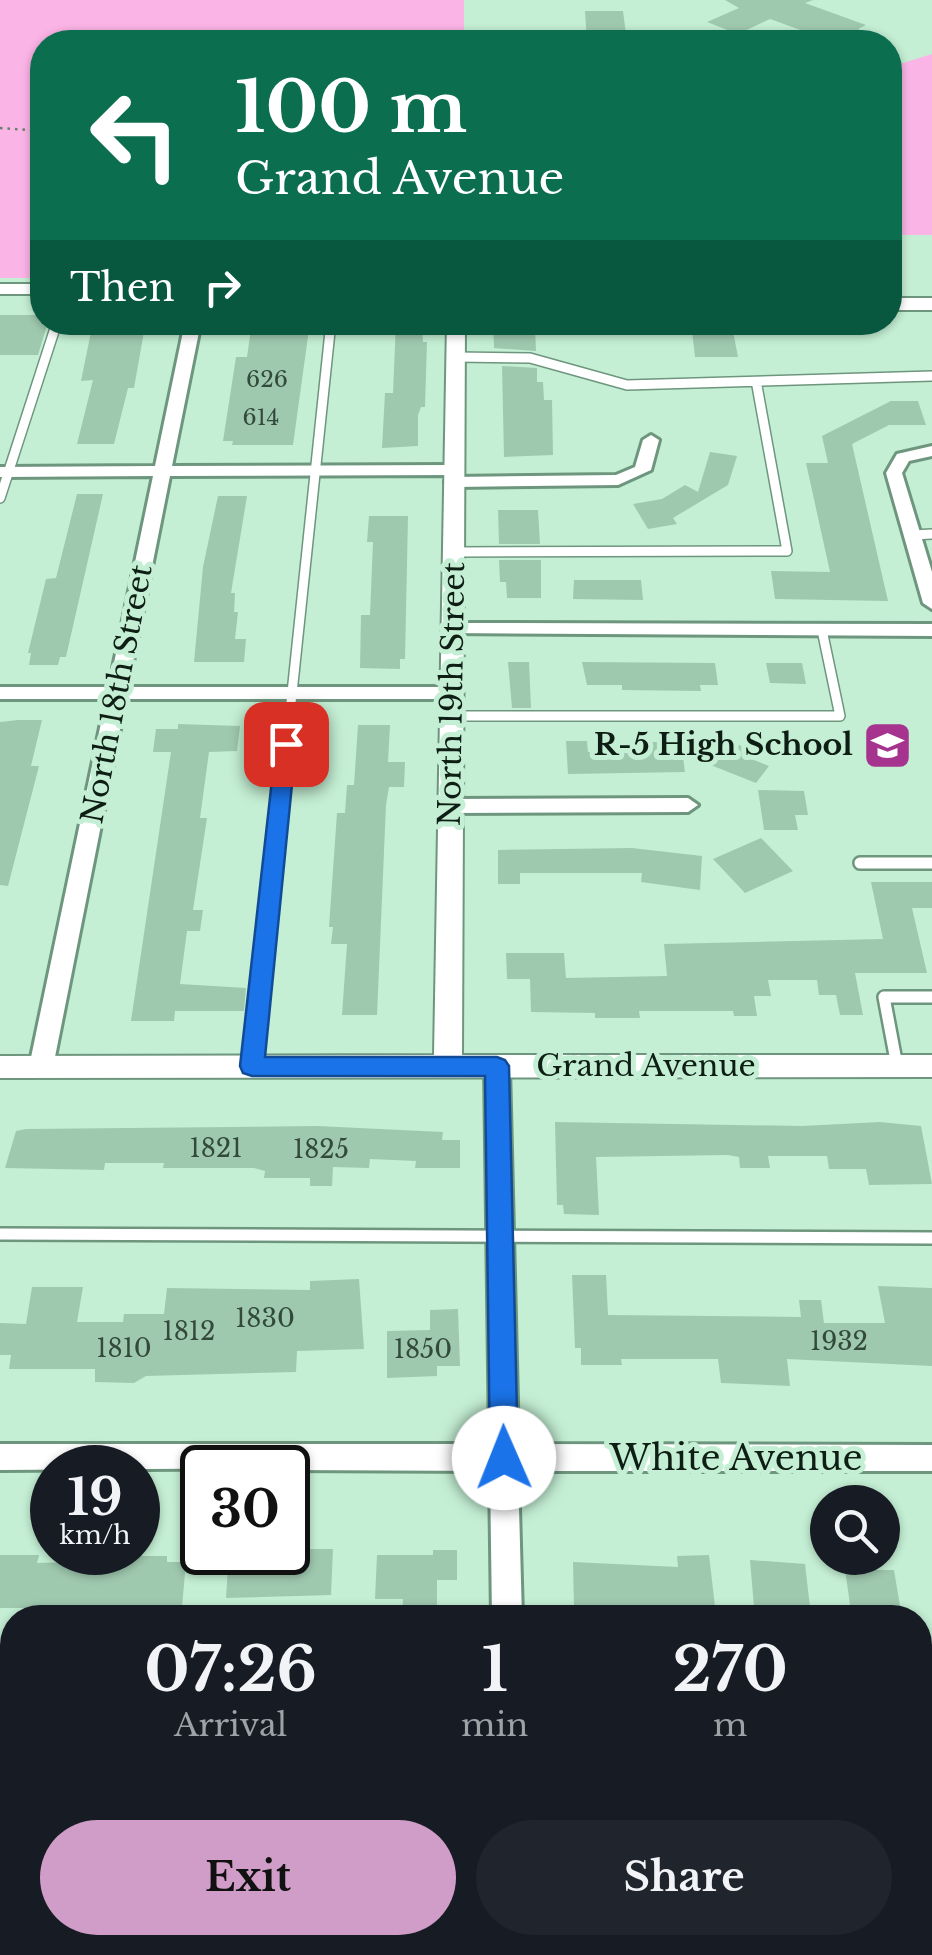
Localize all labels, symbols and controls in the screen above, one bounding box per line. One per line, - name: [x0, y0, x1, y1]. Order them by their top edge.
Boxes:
- text: 100 m: [235, 64, 467, 151]
- icon: left: [70, 70, 200, 200]
- text: Grand Avenue: [235, 150, 564, 206]
- icon: right: [195, 260, 250, 315]
- text: Then: [70, 264, 175, 311]
- house number: 626: [246, 366, 288, 393]
- house number: 614: [243, 404, 279, 431]
- street label: North 18th Street: [73, 561, 160, 827]
- street label: North 19th Street: [431, 561, 472, 826]
- pin: [244, 702, 329, 787]
- icon: arrive: [259, 717, 314, 772]
- school or university icon: R-5 High School: [862, 719, 914, 771]
- place label: R-5 High School: [594, 726, 853, 763]
- street label: Grand Avenue: [536, 1047, 756, 1084]
- house number: 1821: [190, 1133, 242, 1164]
- house number: 1825: [293, 1134, 349, 1165]
- house number: 1830: [235, 1303, 295, 1334]
- house number: 1812: [163, 1316, 215, 1347]
- house number: 1932: [810, 1326, 868, 1357]
- house number: 1810: [96, 1333, 152, 1364]
- house number: 1850: [394, 1334, 452, 1365]
- position arrow: [452, 1406, 556, 1510]
- street label: White Avenue: [608, 1436, 863, 1479]
- speed limit sign: 30: [180, 1445, 310, 1575]
- text: 19: [67, 1466, 123, 1529]
- map controls: [810, 1485, 900, 1575]
- button: search: [810, 1485, 900, 1575]
- text: km/h: [60, 1520, 130, 1551]
- text: 07:26: [144, 1633, 317, 1707]
- text: 1: [482, 1633, 508, 1707]
- text: 270: [673, 1633, 788, 1707]
- text: Arrival: [174, 1705, 287, 1745]
- text: min: [461, 1705, 528, 1745]
- text: m: [713, 1705, 747, 1745]
- button: Exit: [40, 1820, 456, 1935]
- button: Share: [476, 1820, 892, 1935]

